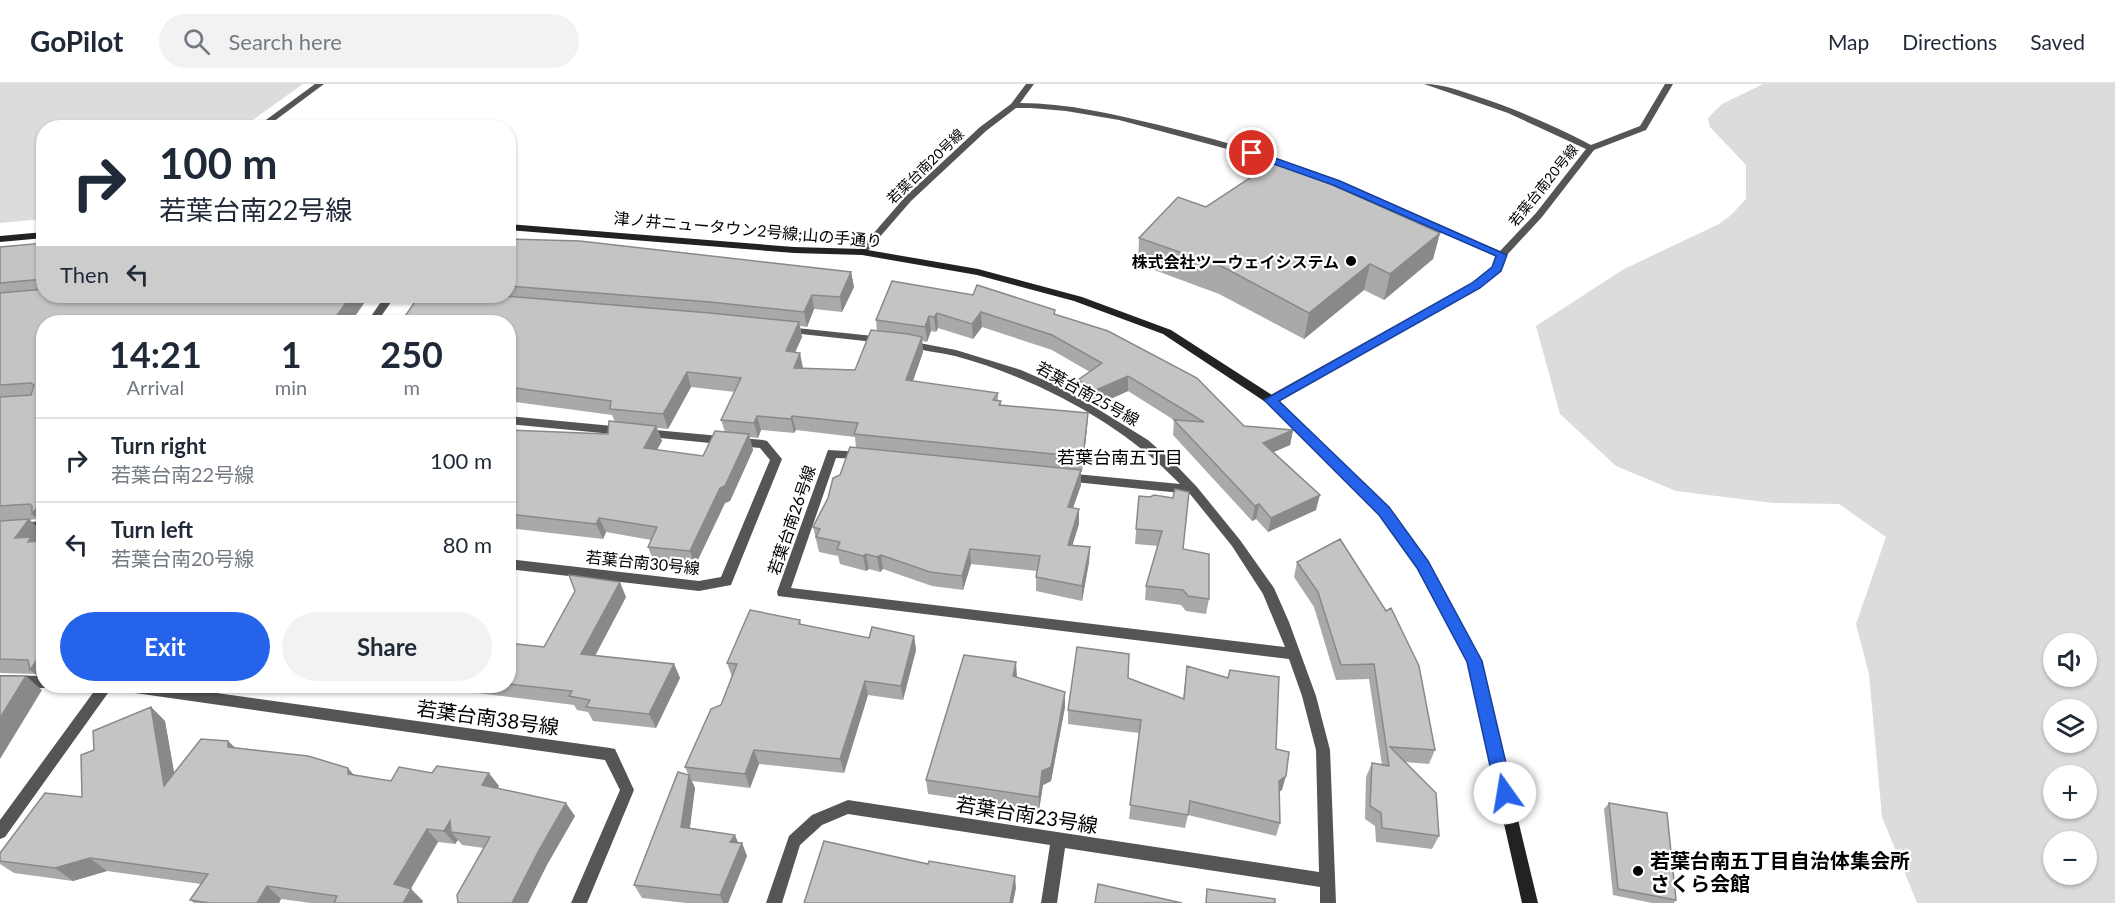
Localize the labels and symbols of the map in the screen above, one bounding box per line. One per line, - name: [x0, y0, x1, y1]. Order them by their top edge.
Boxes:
- street label: 若葉台南20号線: [883, 125, 967, 207]
- pin: [1226, 127, 1277, 178]
- street label: 若葉台南20号線: [1505, 141, 1581, 229]
- street label: 津ノ井ニュータウン2号線;山の手通り: [613, 208, 883, 250]
- place label: 株式会社ツーウェイシステム: [1131, 252, 1339, 271]
- marker: 株式会社ツーウェイシステム: [1344, 254, 1358, 268]
- street label: 若葉台南25号線: [1033, 357, 1143, 429]
- district label: 若葉台南五丁目: [1057, 446, 1183, 468]
- street label: 若葉台南26号線: [763, 463, 819, 577]
- street label: 若葉台南30号線: [585, 547, 701, 577]
- street label: 若葉台南38号線: [415, 695, 561, 739]
- position arrow: [1473, 761, 1537, 825]
- street label: 若葉台南23号線: [954, 791, 1100, 837]
- place label: 若葉台南五丁目自治体集会所 さくら会館: [1650, 848, 1910, 895]
- marker: 若葉台南五丁目自治体集会所 さくら会館: [1631, 864, 1645, 878]

